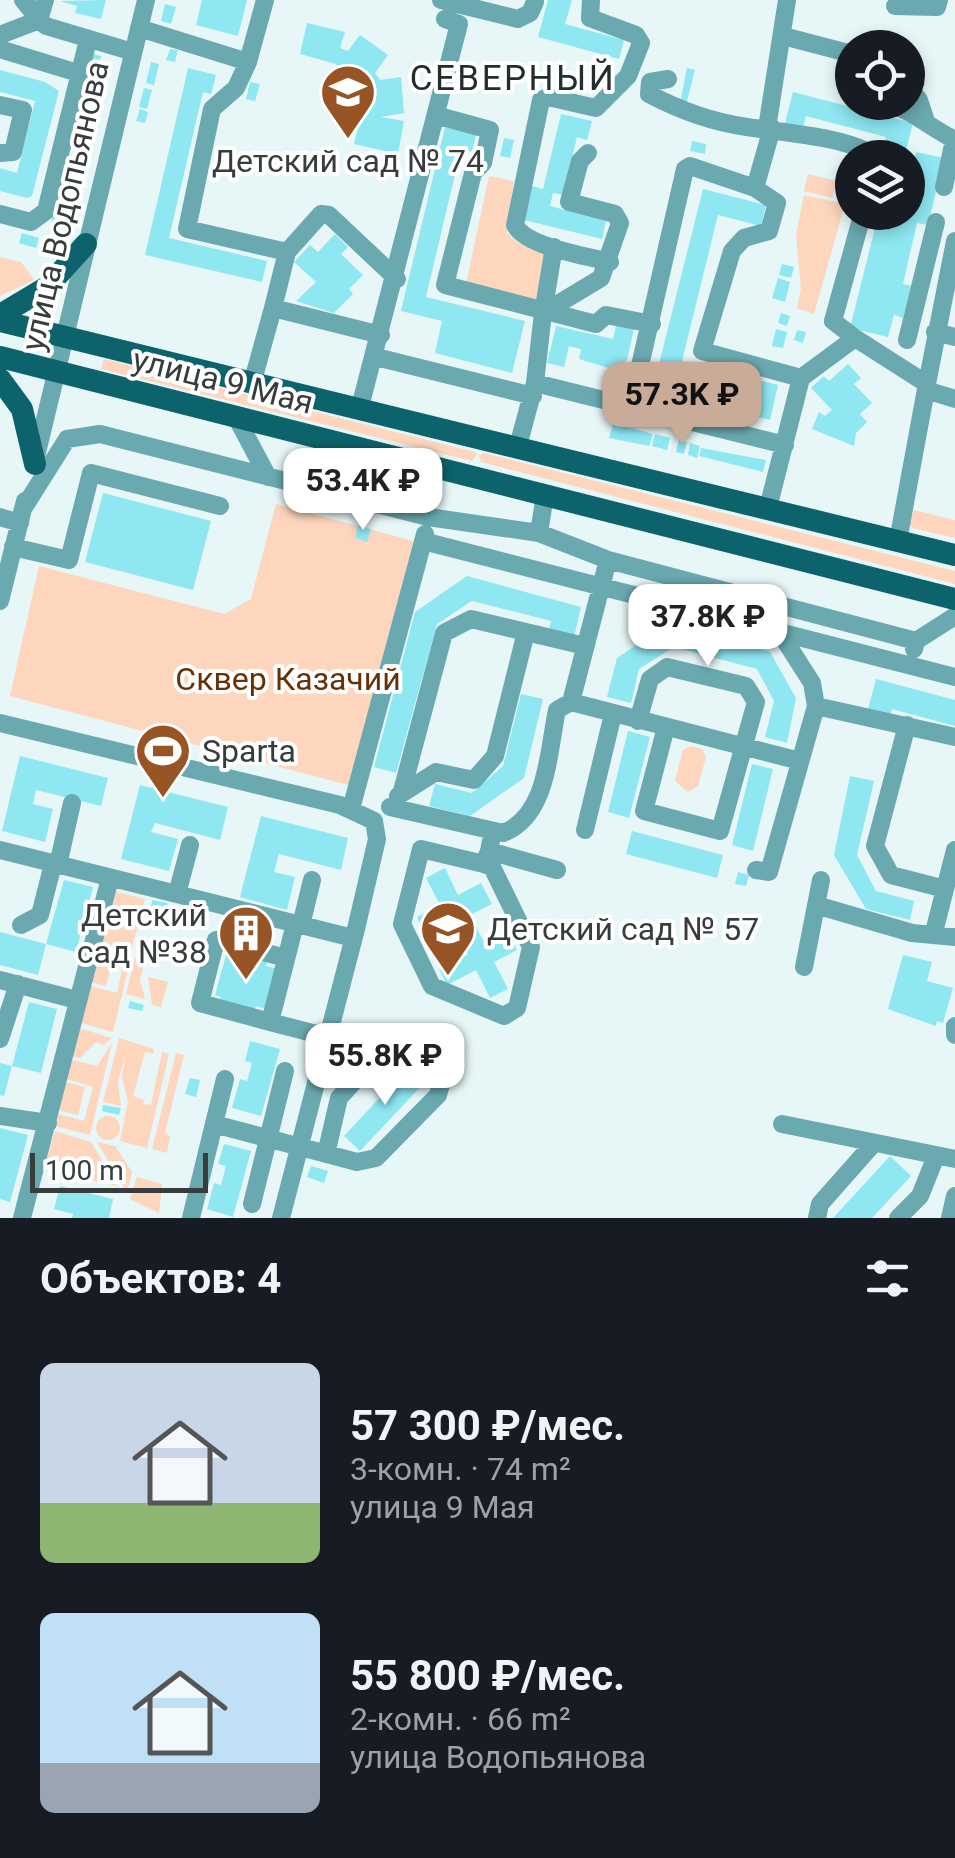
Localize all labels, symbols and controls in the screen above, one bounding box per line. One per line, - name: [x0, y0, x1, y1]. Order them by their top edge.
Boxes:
- map controls: [835, 30, 925, 230]
- button: locate: [835, 30, 925, 120]
- street label: улица Водопьянова: [13, 57, 117, 355]
- district label: СЕВЕРНЫЙ: [410, 58, 616, 99]
- school or university icon: Детский сад № 74: [318, 62, 378, 141]
- button: layers: [835, 140, 925, 230]
- place label: Детский сад № 74: [212, 142, 484, 180]
- street label: улица 9 Мая: [129, 340, 317, 422]
- pin: 57.3K ₽: [590, 362, 774, 447]
- text: 57.3K ₽: [624, 375, 740, 413]
- pin: 53.4K ₽: [271, 448, 455, 533]
- text: 53.4K ₽: [305, 461, 421, 499]
- pin: 37.8K ₽: [616, 584, 800, 669]
- text: 37.8K ₽: [650, 597, 766, 635]
- park label: Сквер Казачий: [175, 660, 401, 698]
- sports icon: Sparta: [133, 721, 193, 800]
- place label: Sparta: [202, 732, 296, 770]
- place label: Детский сад №38: [77, 896, 207, 971]
- school or university icon: Детский сад № 57: [418, 899, 478, 978]
- building icon: Детский сад №38: [216, 903, 276, 982]
- place label: Детский сад № 57: [487, 910, 759, 948]
- pin: 55.8K ₽: [293, 1023, 477, 1108]
- text: 55.8K ₽: [327, 1036, 443, 1074]
- scale bar: [30, 1148, 208, 1192]
- text: 100 m: [45, 1154, 124, 1187]
- icon: filters: [860, 1251, 915, 1306]
- text: Объектов: 4: [40, 1254, 281, 1303]
- text: 57 300 ₽/мес.: [350, 1401, 625, 1450]
- icon: home: [120, 1403, 240, 1523]
- text: 3-комн. · 74 m²: [350, 1450, 571, 1488]
- text: улица 9 Мая: [350, 1488, 535, 1526]
- text: 55 800 ₽/мес.: [350, 1651, 625, 1700]
- icon: home: [120, 1653, 240, 1773]
- text: 2-комн. · 66 m²: [350, 1700, 571, 1738]
- text: улица Водопьянова: [350, 1738, 646, 1776]

